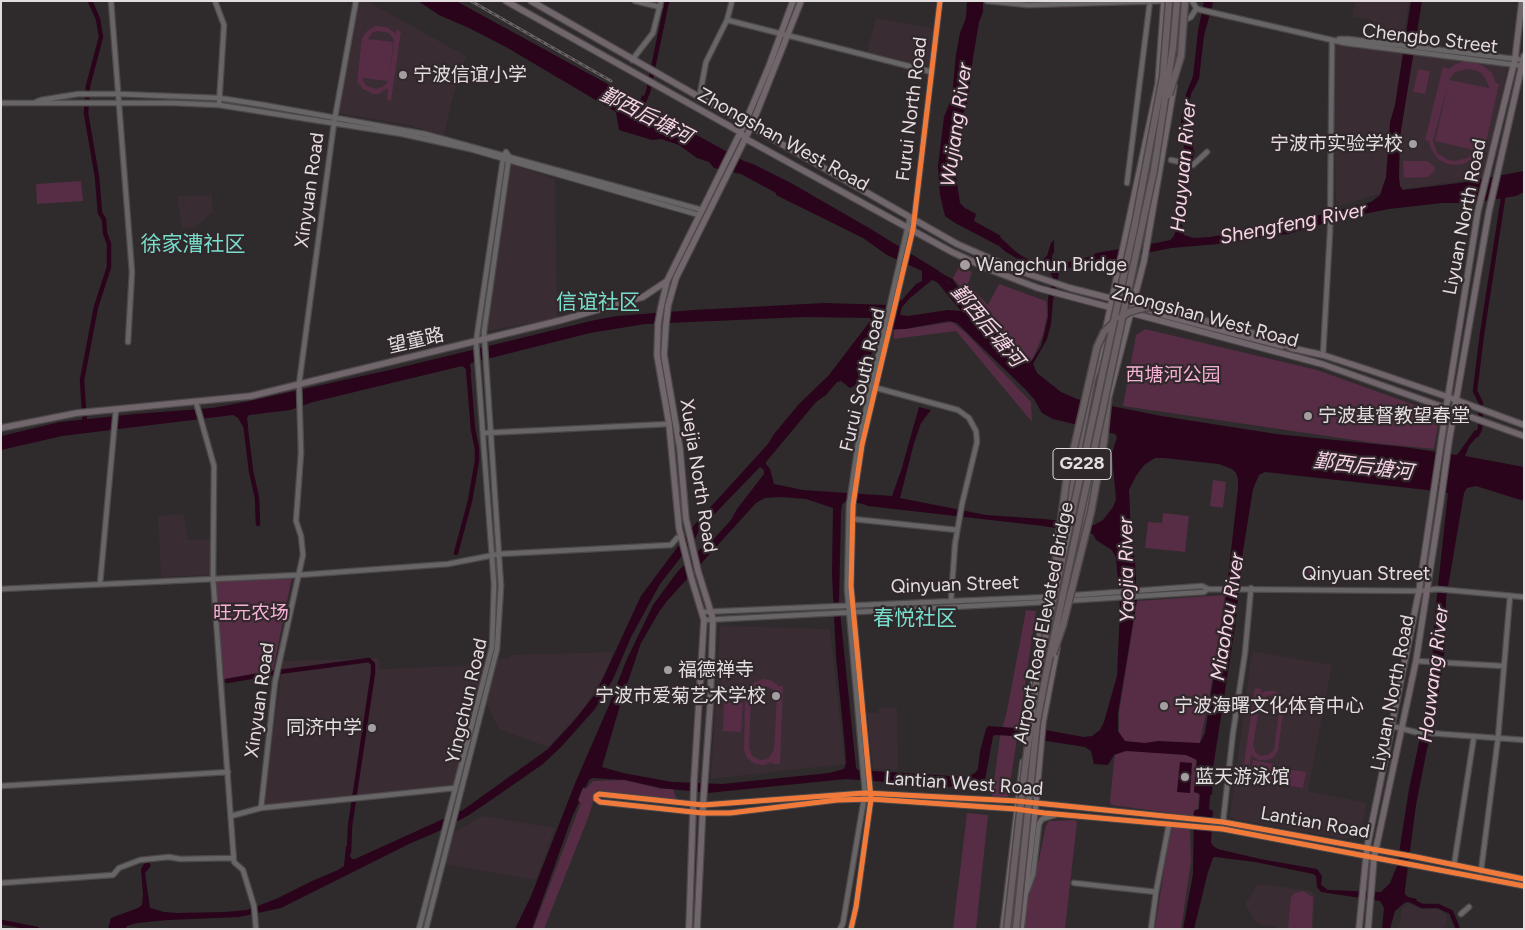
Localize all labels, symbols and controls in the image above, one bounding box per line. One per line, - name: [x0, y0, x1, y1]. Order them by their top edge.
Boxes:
- street label: Chengbo Street: [1361, 19, 1499, 59]
- street label: Furui North Road: [892, 36, 932, 182]
- water label: Wujiang River: [936, 62, 978, 188]
- place label: 宁波信谊小学: [413, 64, 527, 86]
- marker: 宁波信谊小学: [397, 69, 409, 81]
- water label: 鄞西后塘河: [596, 83, 696, 149]
- street label: Zhongshan West Road: [693, 83, 873, 197]
- water label: Houyuan River: [1166, 99, 1202, 233]
- street label: Xinyuan Road: [291, 131, 329, 249]
- place label: 宁波市实验学校: [1270, 133, 1403, 155]
- street label: Liyuan North Road: [1439, 137, 1491, 297]
- marker: 宁波市实验学校: [1407, 138, 1419, 150]
- water label: Shengfeng River: [1218, 198, 1368, 250]
- district label: 徐家漕社区: [141, 232, 245, 258]
- place label: Wangchun Bridge: [976, 254, 1127, 276]
- marker: Wangchun Bridge: [958, 258, 972, 272]
- water label: 鄞西后塘河: [946, 280, 1028, 372]
- street label: Zhongshan West Road: [1109, 281, 1301, 353]
- district label: 信谊社区: [556, 290, 640, 316]
- street label: Furui South Road: [835, 306, 891, 454]
- street label: 望童路: [386, 323, 446, 359]
- park label: 西塘河公园: [1126, 364, 1220, 386]
- street label: Xuejia North Road: [675, 398, 721, 554]
- place label: 宁波基督教望春堂: [1318, 405, 1470, 427]
- marker: 宁波基督教望春堂: [1302, 410, 1314, 422]
- road number: G228: [1053, 448, 1111, 479]
- water label: 鄞西后塘河: [1312, 449, 1414, 485]
- street label: Airport Road Elevated Bridge: [1009, 500, 1079, 746]
- water label: Yaojia River: [1114, 517, 1140, 623]
- water label: Miaohou River: [1206, 551, 1250, 683]
- street label: Qinyuan Street: [1302, 563, 1430, 585]
- street label: Qinyuan Street: [890, 571, 1020, 599]
- park label: 旺元农场: [213, 602, 289, 624]
- water label: Houwang River: [1414, 604, 1454, 744]
- district label: 春悦社区: [873, 606, 957, 632]
- street label: Liyuan North Road: [1367, 613, 1419, 773]
- street label: Yingchun Road: [441, 636, 493, 766]
- street label: Xinyuan Road: [241, 641, 279, 759]
- place label: 福德禅寺: [678, 659, 754, 681]
- marker: 福德禅寺: [662, 664, 674, 676]
- place label: 宁波市爱菊艺术学校: [595, 685, 766, 707]
- marker: 宁波市爱菊艺术学校: [770, 690, 782, 702]
- place label: 宁波海曙文化体育中心: [1174, 695, 1364, 717]
- marker: 宁波海曙文化体育中心: [1158, 700, 1170, 712]
- place label: 同济中学: [286, 717, 362, 739]
- marker: 同济中学: [366, 722, 378, 734]
- place label: 蓝天游泳馆: [1195, 766, 1290, 788]
- street label: Lantian West Road: [884, 767, 1044, 801]
- marker: 蓝天游泳馆: [1179, 771, 1191, 783]
- street label: Lantian Road: [1259, 802, 1371, 844]

